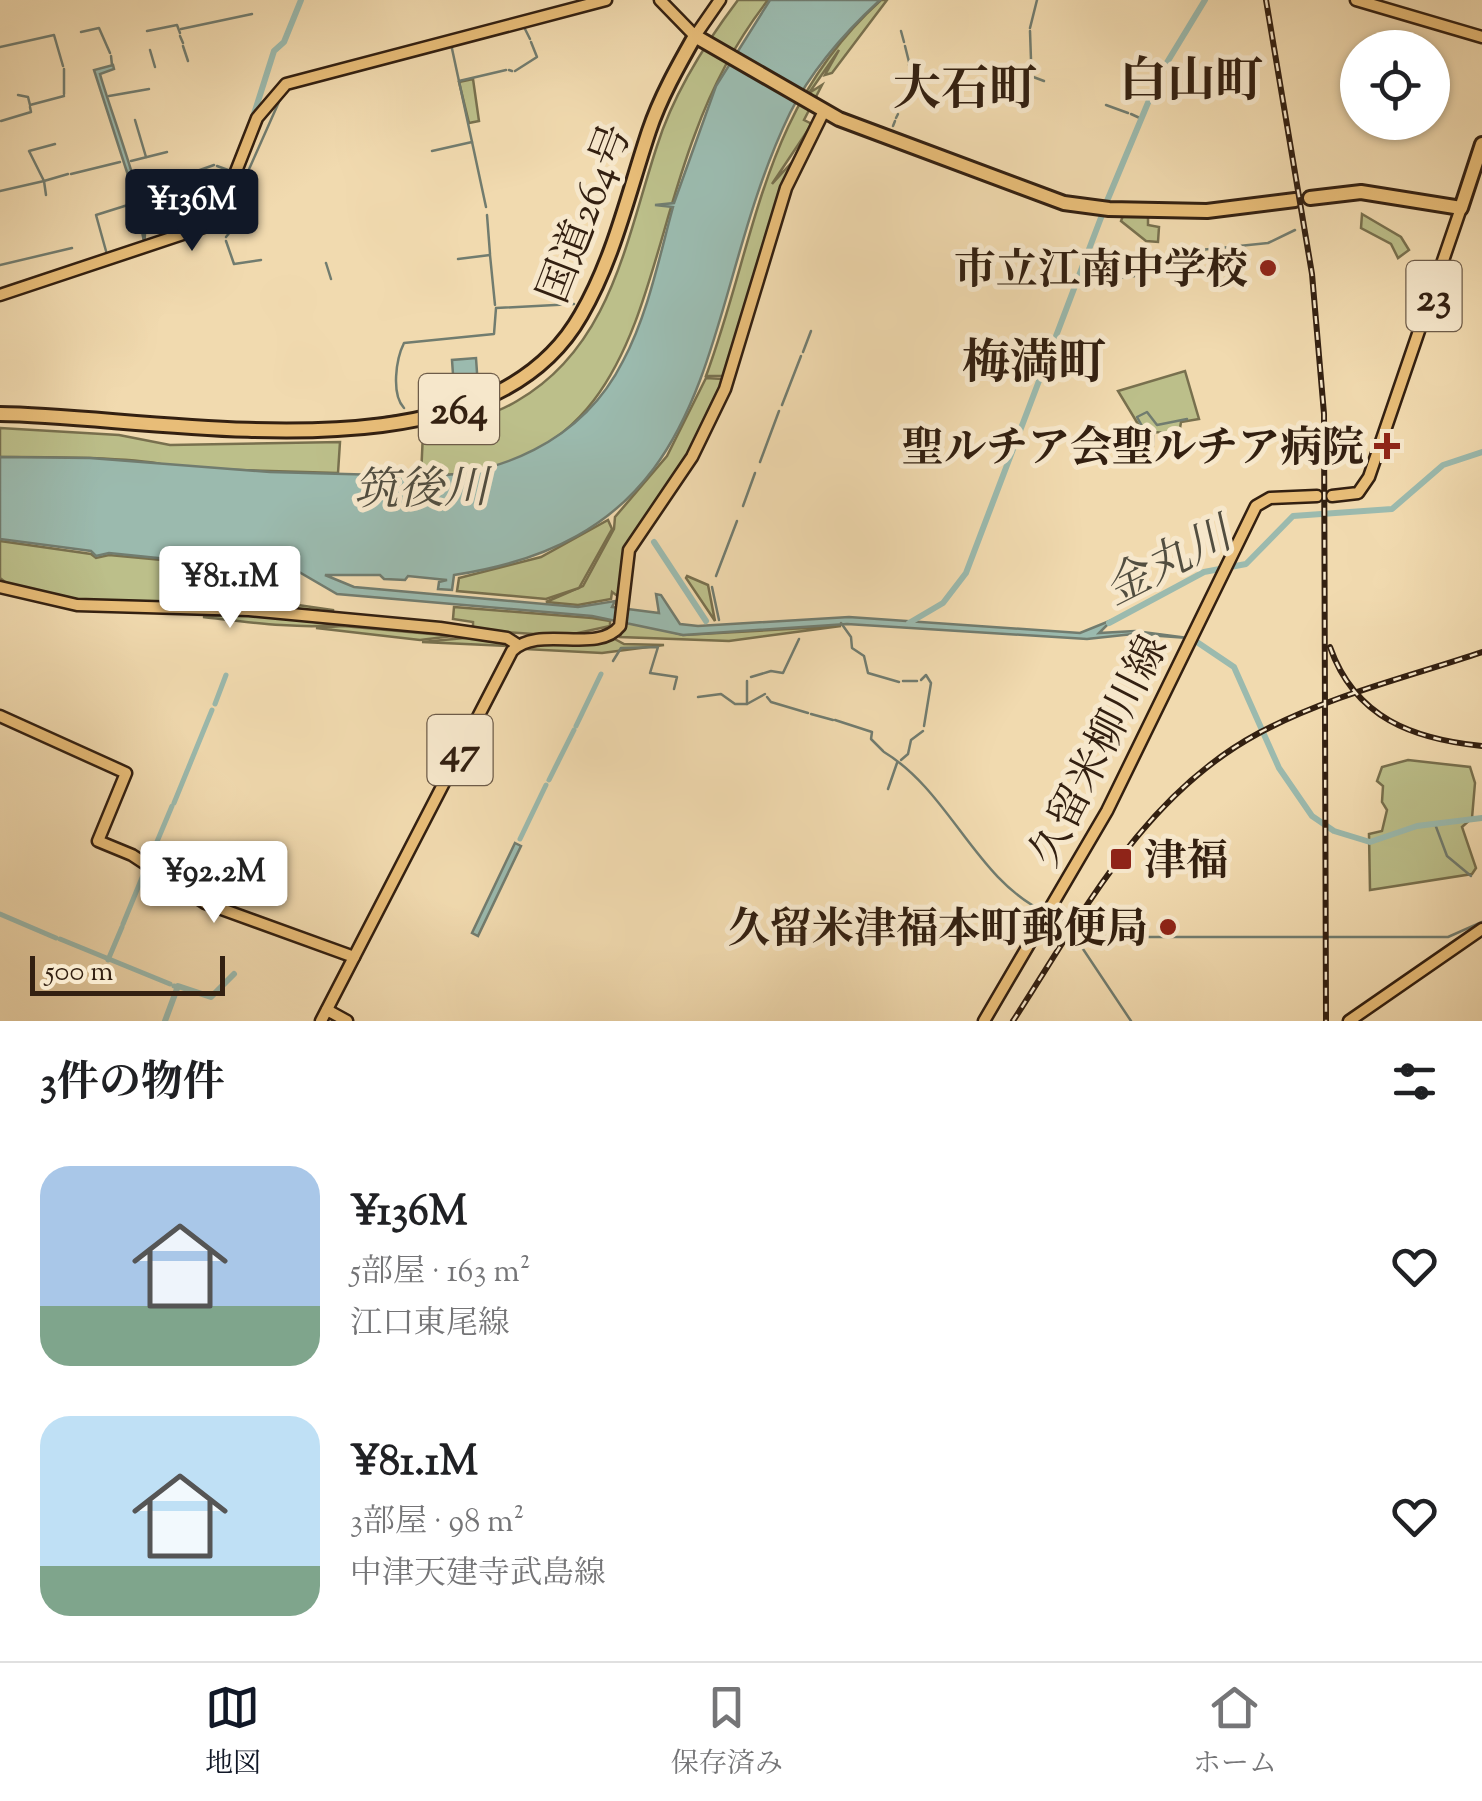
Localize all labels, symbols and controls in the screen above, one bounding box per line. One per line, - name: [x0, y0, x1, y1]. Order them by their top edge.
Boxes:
- map controls: [1340, 30, 1450, 140]
- button: locate: [1340, 30, 1450, 140]
- district label: 白山町: [1119, 50, 1263, 119]
- district label: 大石町: [893, 58, 1037, 127]
- street label: 国道264号: [526, 117, 649, 313]
- pin: ¥136M: [122, 169, 262, 254]
- text: ¥136M: [147, 178, 237, 224]
- place label: 市立江南中学校: [954, 243, 1248, 303]
- marker: 市立江南中学校: [1257, 257, 1279, 279]
- road number: 23: [1406, 261, 1462, 331]
- district label: 梅満町: [962, 332, 1106, 401]
- road number: 264: [419, 374, 499, 444]
- place label: 聖ルチア会聖ルチア病院: [902, 421, 1364, 481]
- marker: 聖ルチア会聖ルチア病院: [1374, 433, 1400, 459]
- water label: 筑後川: [353, 459, 494, 526]
- water label: 金丸川: [1095, 503, 1249, 625]
- pin: ¥81.1M: [149, 546, 311, 631]
- text: ¥81.1M: [181, 555, 279, 601]
- street label: 久留米柳川線: [1018, 626, 1185, 878]
- road number: 47: [428, 715, 492, 785]
- place label: 津福: [1144, 834, 1228, 894]
- pin: ¥92.2M: [133, 841, 295, 926]
- marker: 津福: [1108, 846, 1134, 872]
- text: ¥92.2M: [162, 850, 266, 896]
- place label: 久留米津福本町郵便局: [728, 902, 1148, 962]
- marker: 久留米津福本町郵便局: [1157, 916, 1179, 938]
- scale bar: [30, 951, 225, 996]
- text: 500 m: [45, 953, 113, 993]
- icon: filters: [1387, 1054, 1442, 1109]
- text: 3件の物件: [40, 1055, 225, 1115]
- text: ¥136M: [350, 1184, 467, 1244]
- icon: home: [120, 1206, 240, 1326]
- icon: heart: [1387, 1239, 1442, 1294]
- text: 5部屋 · 163 m²: [350, 1250, 530, 1296]
- text: 江口東尾線: [350, 1302, 510, 1348]
- text: ¥81.1M: [350, 1434, 478, 1494]
- icon: home: [120, 1456, 240, 1576]
- icon: heart: [1387, 1489, 1442, 1544]
- text: 3部屋 · 98 m²: [350, 1500, 524, 1546]
- text: 中津天建寺武島線: [350, 1552, 606, 1598]
- tab: 地図: [205, 1680, 261, 1785]
- tab: 保存済み: [671, 1680, 783, 1785]
- tab: ホーム: [1193, 1680, 1277, 1785]

